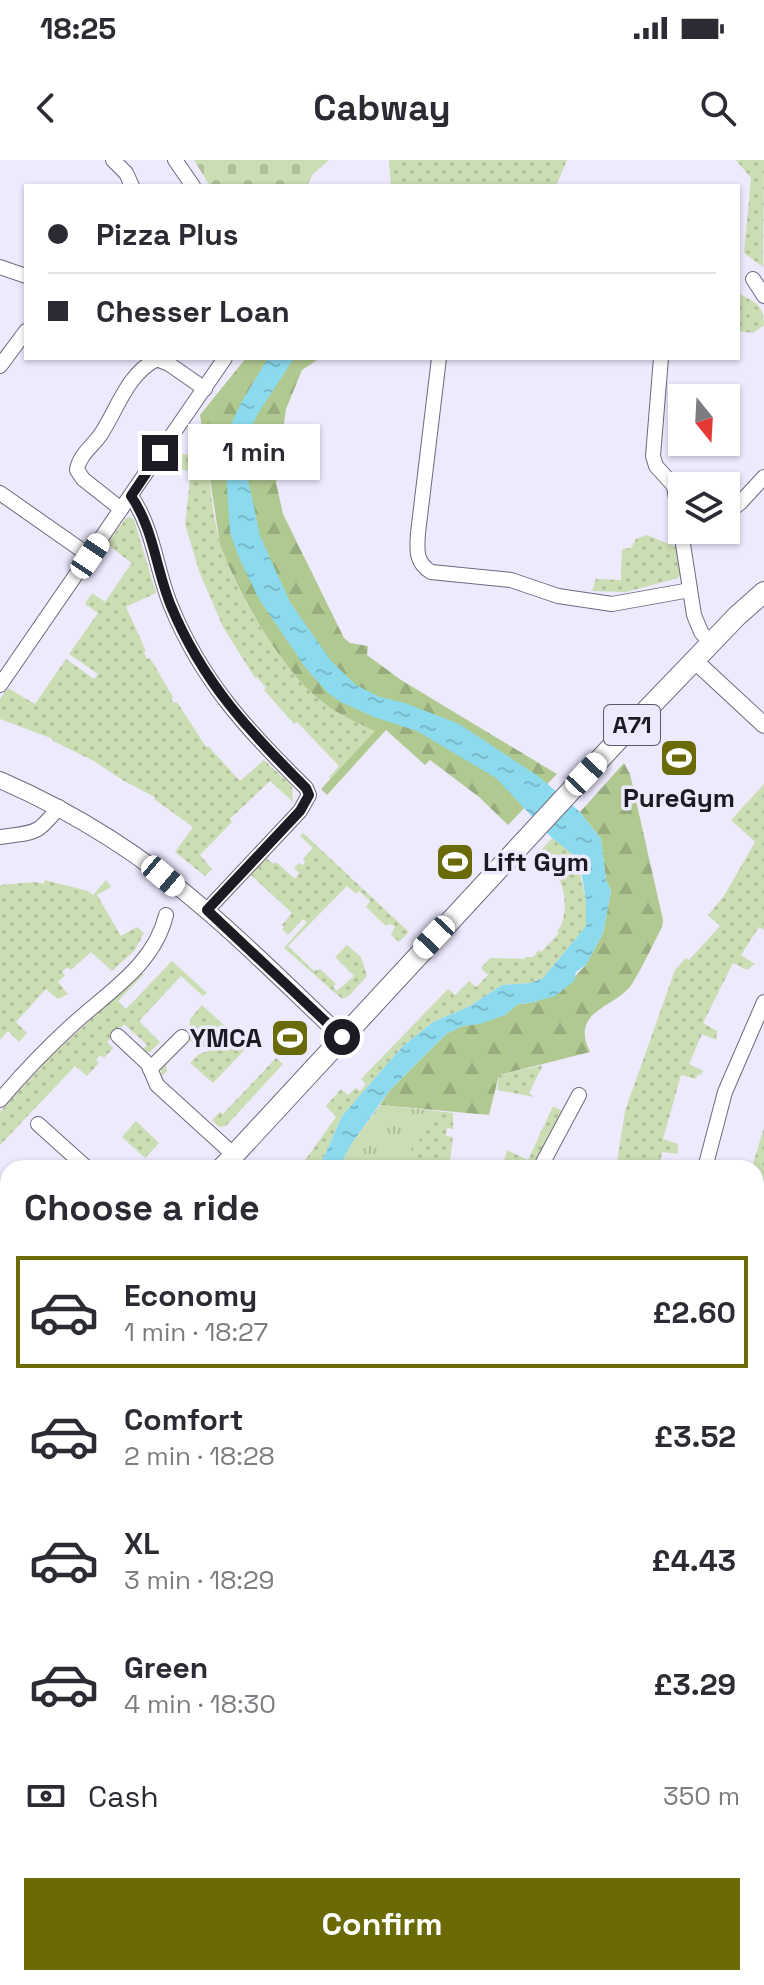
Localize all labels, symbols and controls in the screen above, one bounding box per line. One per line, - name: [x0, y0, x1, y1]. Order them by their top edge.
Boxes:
- text: 18:25: [40, 9, 116, 48]
- text: Cabway: [313, 85, 451, 131]
- icon: back: [24, 86, 68, 130]
- icon: search: [696, 86, 740, 130]
- text: Pizza Plus: [96, 215, 238, 254]
- text: Chesser Loan: [96, 292, 290, 331]
- north arrow: [668, 384, 740, 456]
- map controls: [668, 384, 740, 544]
- callout: 1 min: [188, 425, 320, 481]
- route end: [142, 435, 178, 471]
- text: 1 min: [222, 435, 286, 469]
- button: layers: [668, 472, 740, 544]
- car: [67, 529, 113, 583]
- road number: A71: [604, 705, 660, 745]
- sports icon: PureGym: [658, 737, 700, 779]
- car: [561, 748, 611, 800]
- place label: PureGym: [623, 781, 735, 815]
- sports icon: Lift Gym: [434, 841, 476, 883]
- place label: Lift Gym: [483, 845, 589, 879]
- car: [137, 851, 189, 901]
- car: [409, 911, 459, 963]
- sports icon: YMCA: [269, 1017, 311, 1059]
- route start: [324, 1019, 360, 1055]
- place label: YMCA: [190, 1021, 263, 1055]
- text: Choose a ride: [24, 1185, 260, 1231]
- icon: car: [28, 1276, 100, 1348]
- text: Economy: [124, 1276, 257, 1315]
- text: £2.60: [652, 1293, 736, 1332]
- text: 1 min · 18:27: [124, 1315, 268, 1349]
- icon: car: [28, 1400, 100, 1472]
- text: Comfort: [124, 1400, 243, 1439]
- text: £3.52: [654, 1417, 736, 1456]
- text: 2 min · 18:28: [124, 1439, 275, 1473]
- icon: car: [28, 1524, 100, 1596]
- text: XL: [124, 1524, 160, 1563]
- text: £4.43: [652, 1541, 736, 1580]
- text: 3 min · 18:29: [124, 1563, 274, 1597]
- icon: car: [28, 1648, 100, 1720]
- text: Green: [124, 1648, 208, 1687]
- text: £3.29: [653, 1665, 736, 1704]
- text: 4 min · 18:30: [124, 1687, 276, 1721]
- icon: cash: [24, 1774, 68, 1818]
- text: Cash: [88, 1777, 159, 1816]
- text: 350 m: [663, 1779, 740, 1813]
- button: Confirm: [24, 1878, 740, 1970]

